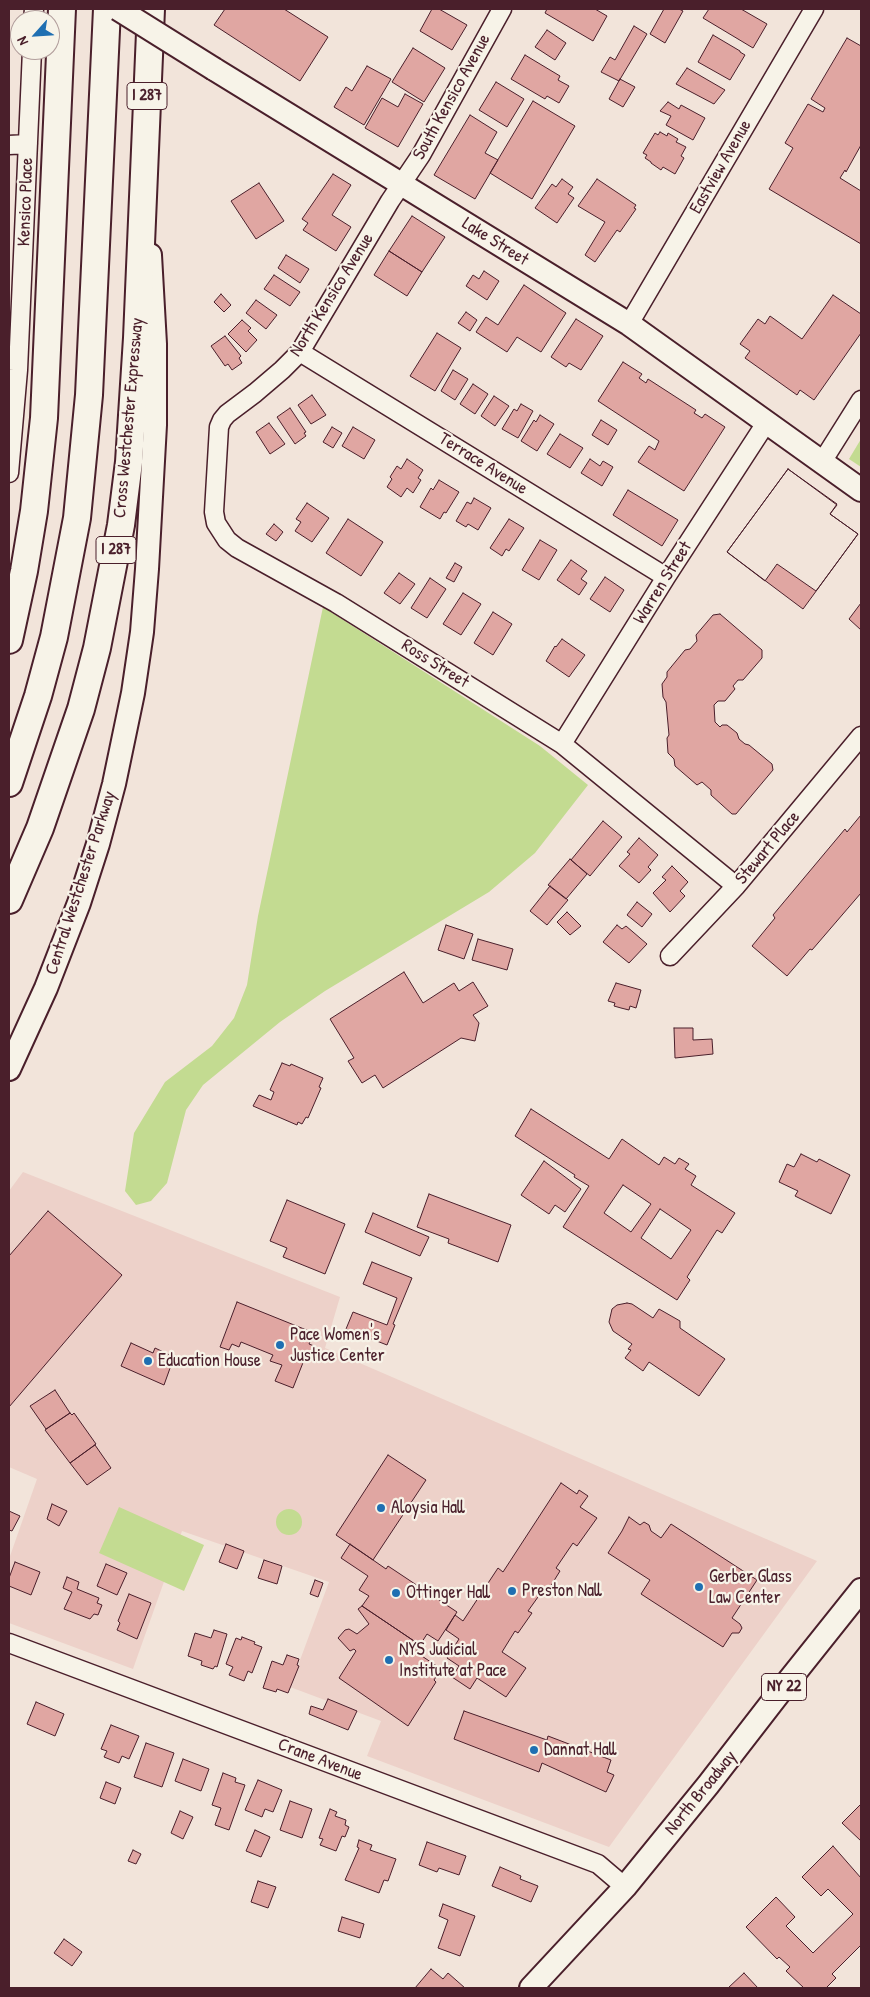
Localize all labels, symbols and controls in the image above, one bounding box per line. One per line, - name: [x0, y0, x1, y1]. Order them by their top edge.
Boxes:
- north arrow: [10, 10, 60, 60]
- street label: South Kensico Avenue: [409, 30, 495, 164]
- text: N: [12, 34, 32, 49]
- road number: I 287: [127, 82, 167, 110]
- street label: Eastview Avenue: [685, 116, 757, 218]
- street label: Kensico Place: [14, 157, 38, 247]
- street label: Lake Street: [458, 213, 532, 271]
- street label: North Kensico Avenue: [285, 229, 379, 361]
- street label: Cross Westchester Expressway: [109, 317, 149, 519]
- street label: Terrace Avenue: [435, 428, 531, 500]
- road number: I 287: [96, 536, 136, 564]
- street label: Warren Street: [629, 538, 697, 628]
- street label: Ross Street: [397, 635, 473, 693]
- street label: Central Westchester Parkway: [41, 788, 121, 978]
- street label: Stewart Place: [731, 807, 805, 889]
- place label: Pace Women's Justice Center: [290, 1324, 385, 1366]
- marker: Pace Women's Justice Center: [274, 1339, 286, 1351]
- place label: Education House: [158, 1350, 261, 1372]
- marker: Education House: [142, 1355, 154, 1367]
- place label: Aloysia Hall: [391, 1497, 465, 1519]
- marker: Aloysia Hall: [375, 1502, 387, 1514]
- place label: Gerber Glass Law Center: [709, 1566, 792, 1608]
- place label: Preston Nall: [522, 1580, 602, 1602]
- marker: Gerber Glass Law Center: [693, 1581, 705, 1593]
- place label: Ottinger Hall: [406, 1582, 490, 1604]
- marker: Preston Nall: [506, 1585, 518, 1597]
- marker: Ottinger Hall: [390, 1587, 402, 1599]
- place label: NYS Judicial Institute at Pace: [399, 1639, 507, 1682]
- marker: NYS Judicial Institute at Pace: [383, 1654, 395, 1666]
- road number: NY 22: [762, 1674, 806, 1700]
- street label: Crane Avenue: [275, 1734, 365, 1786]
- place label: Dannat Hall: [544, 1739, 617, 1761]
- marker: Dannat Hall: [528, 1744, 540, 1756]
- street label: North Broadway: [660, 1747, 742, 1839]

